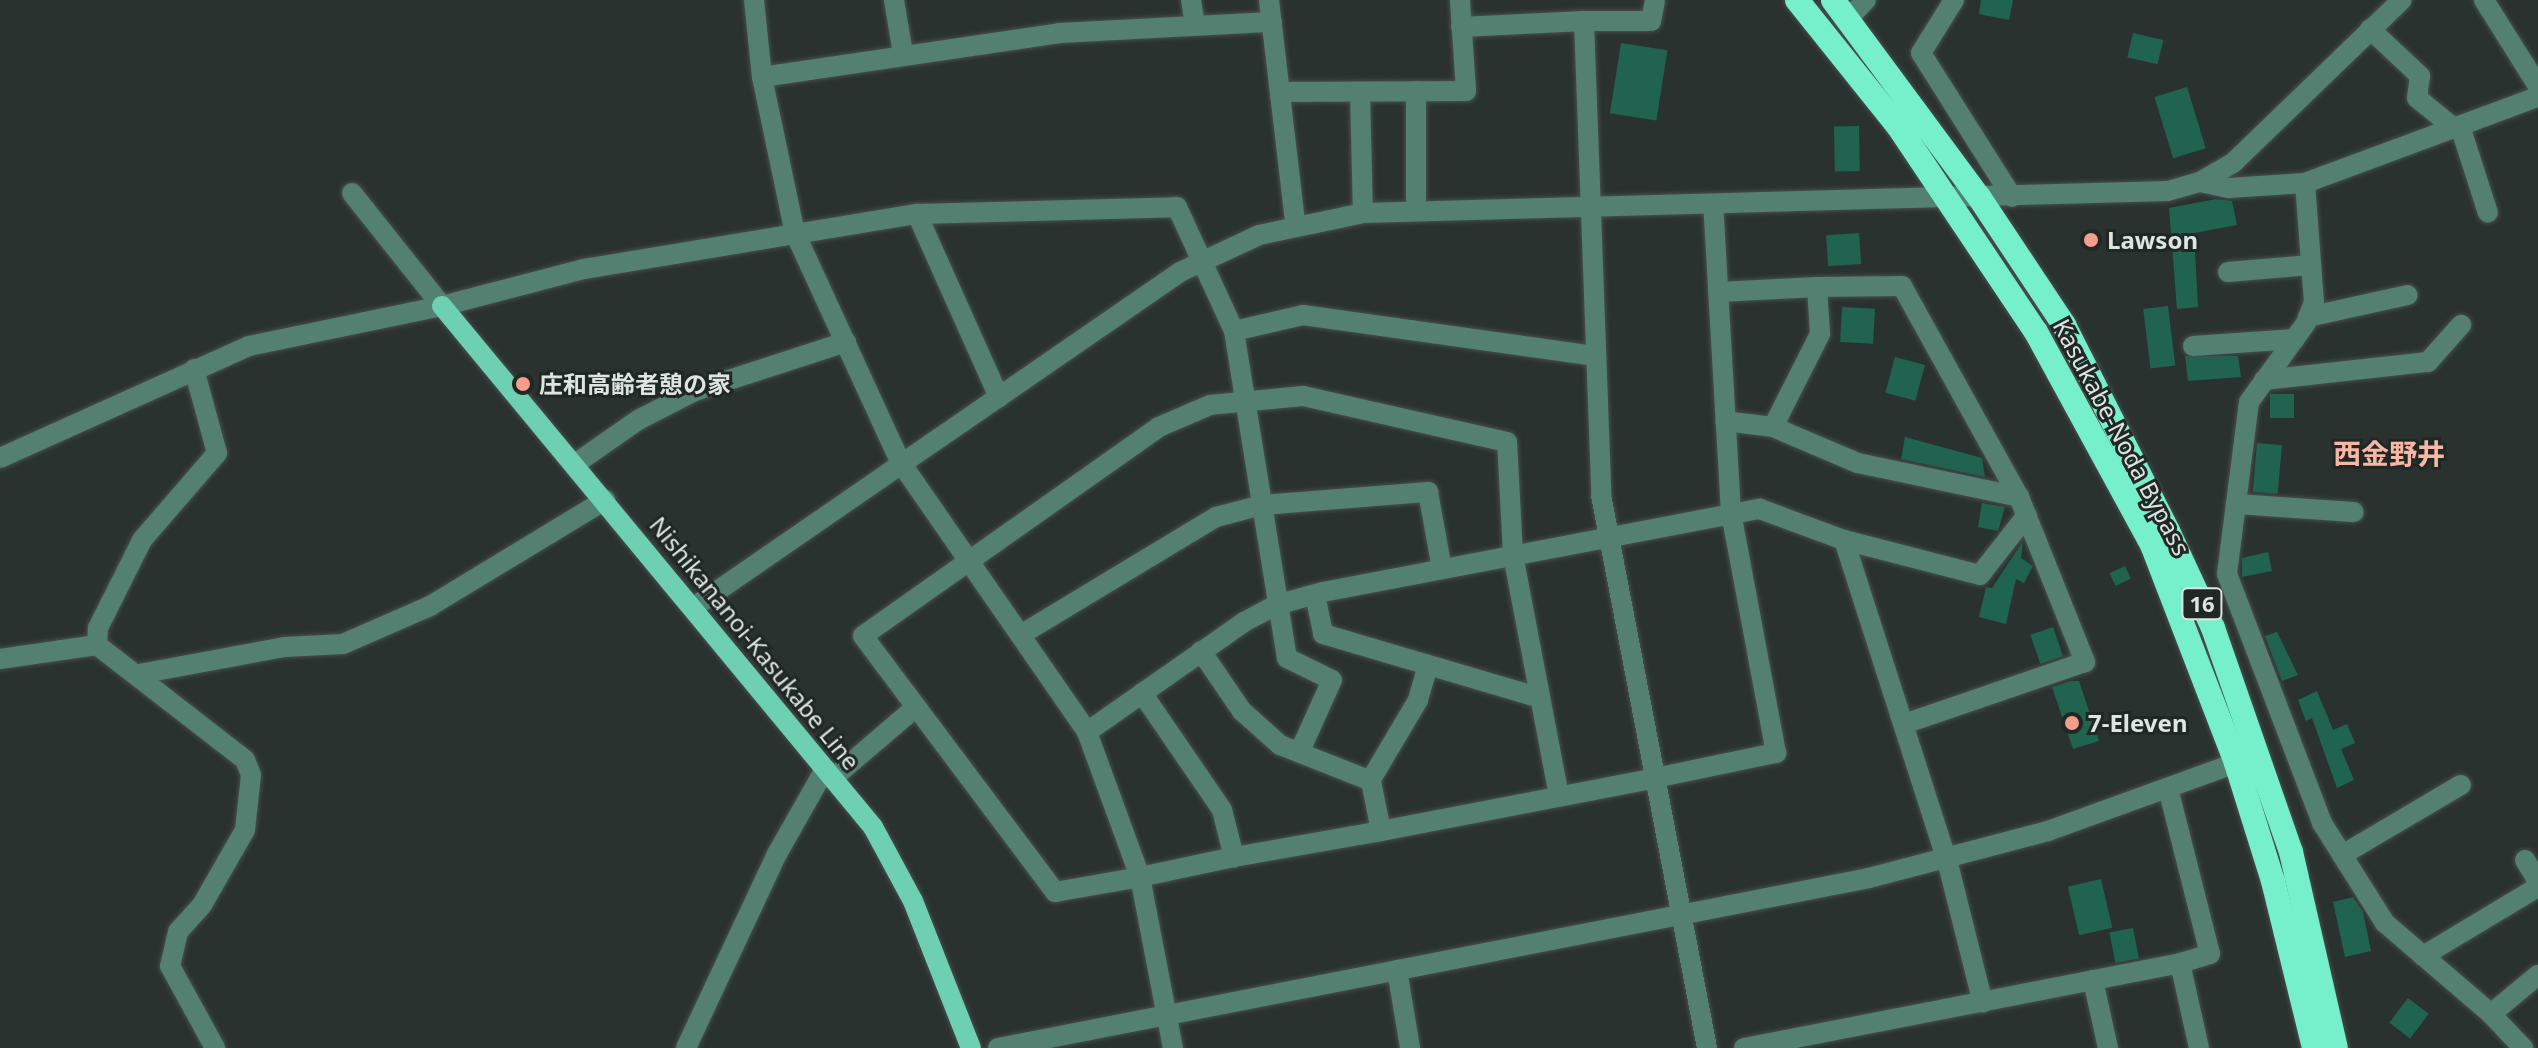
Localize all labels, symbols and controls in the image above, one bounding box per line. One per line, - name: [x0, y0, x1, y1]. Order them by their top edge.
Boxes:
- place label: Lawson: [2107, 226, 2198, 254]
- marker: Lawson: [2082, 231, 2100, 249]
- street label: Kasukabe-Noda Bypass: [2047, 314, 2197, 560]
- place label: 庄和高齢者憩の家: [539, 370, 731, 398]
- marker: 庄和高齢者憩の家: [514, 375, 532, 393]
- district label: 西金野井: [2333, 436, 2445, 470]
- street label: Nishikananoi-Kasukabe Line: [644, 511, 866, 775]
- road number: 16: [2180, 586, 2224, 622]
- place label: 7-Eleven: [2088, 709, 2187, 737]
- marker: 7-Eleven: [2063, 714, 2081, 732]

